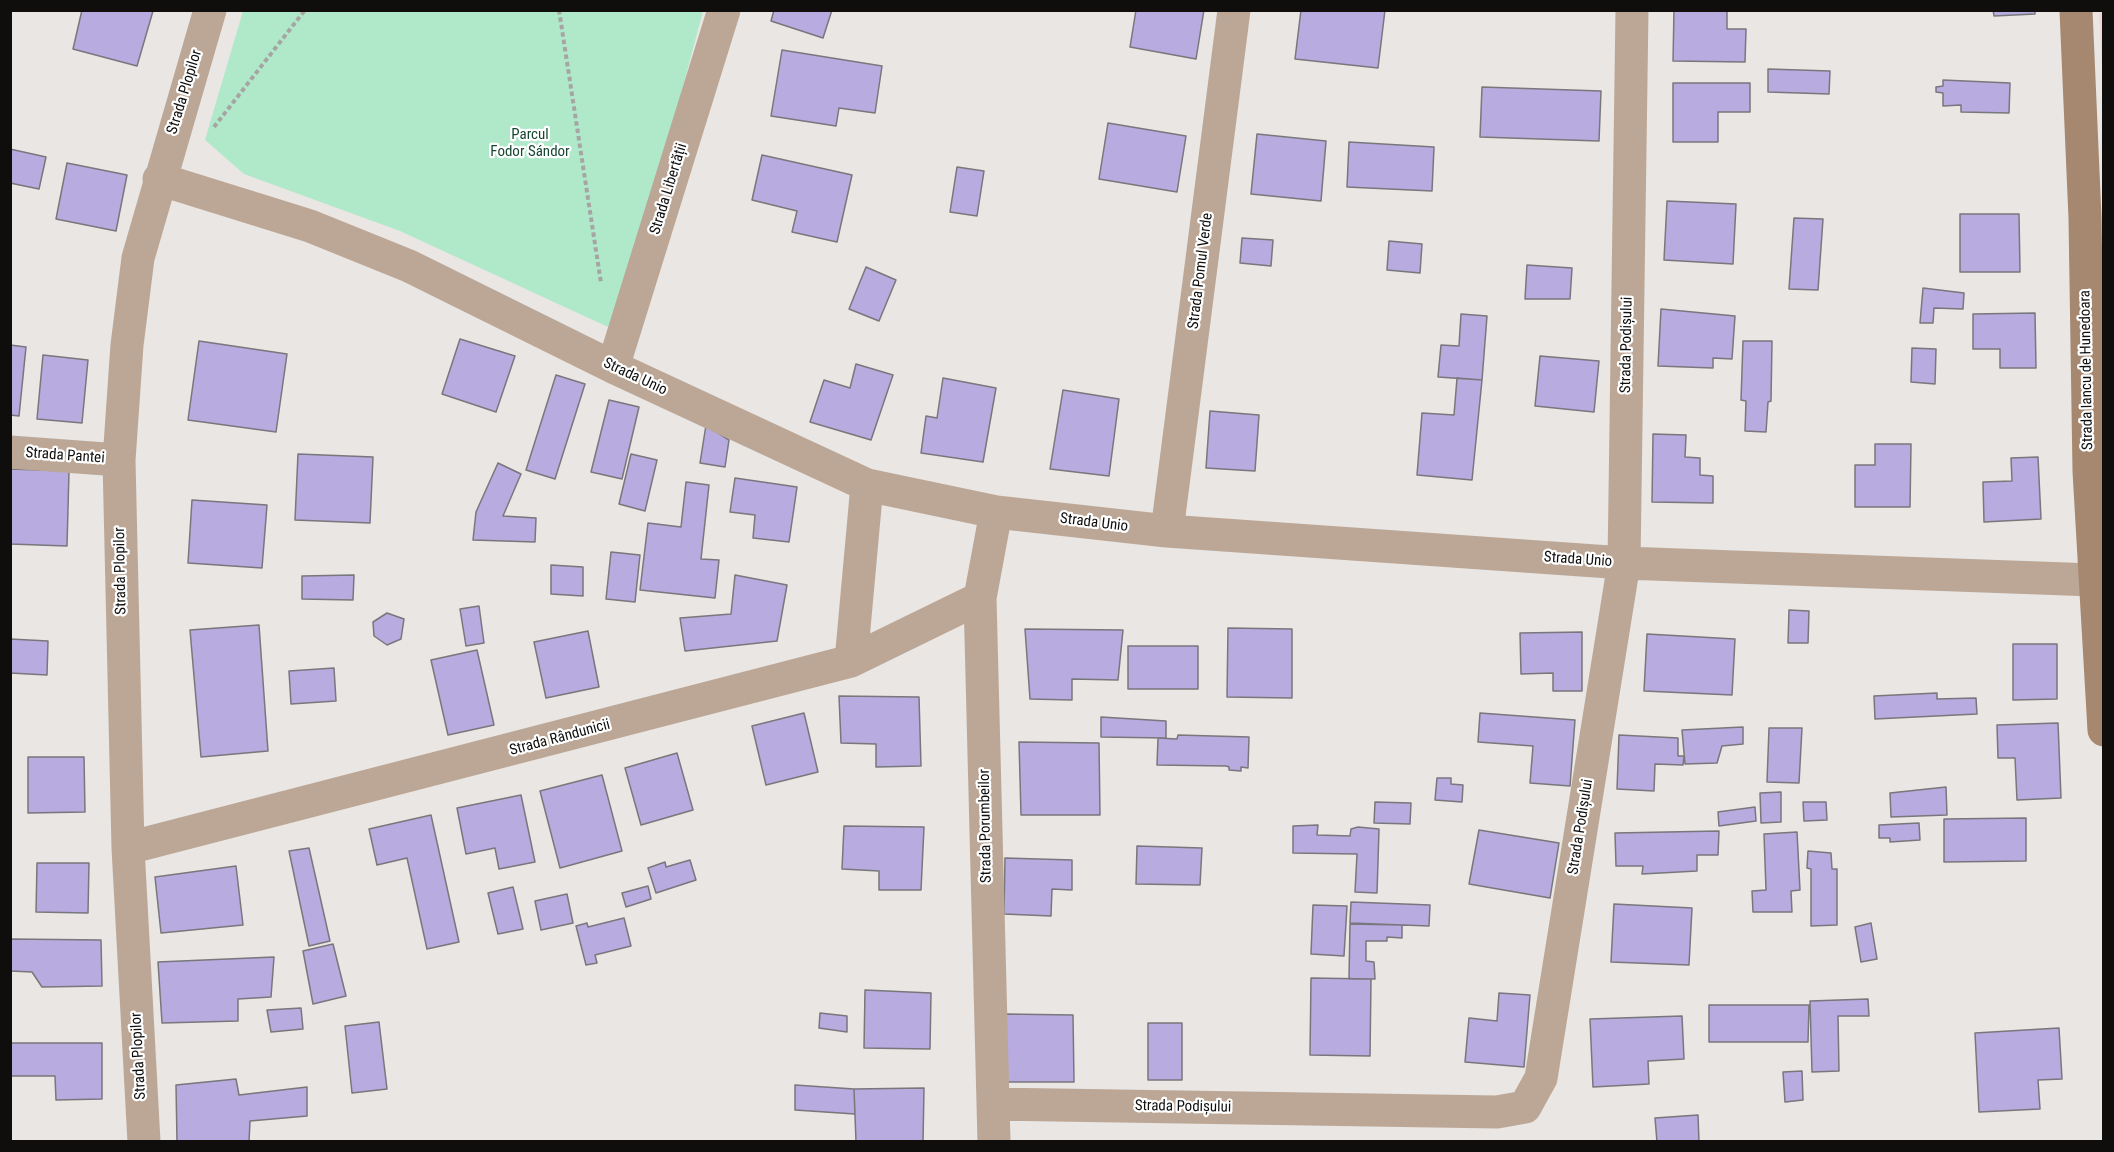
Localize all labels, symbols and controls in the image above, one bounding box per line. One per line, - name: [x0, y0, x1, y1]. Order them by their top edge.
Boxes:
- street label: Strada Plopilor: [164, 48, 206, 136]
- park label: Parcul Fodor Sándor: [490, 126, 570, 161]
- street label: Strada Libertății: [647, 141, 691, 237]
- street label: Strada Pomul Verde: [1185, 212, 1217, 330]
- street label: Strada Iancu de Hunedoara: [2077, 290, 2097, 450]
- street label: Strada Podișului: [1617, 297, 1637, 393]
- street label: Strada Unio: [600, 354, 670, 400]
- street label: Strada Pantei: [25, 444, 105, 468]
- street label: Strada Unio: [1059, 510, 1129, 536]
- street label: Strada Plopilor: [111, 527, 131, 615]
- street label: Strada Unio: [1543, 549, 1613, 571]
- street label: Strada Rândunicii: [508, 716, 612, 760]
- street label: Strada Porumbeilor: [976, 769, 996, 883]
- street label: Strada Podișului: [1565, 778, 1597, 876]
- street label: Strada Plopilor: [128, 1012, 150, 1100]
- street label: Strada Podișului: [1135, 1097, 1231, 1117]

